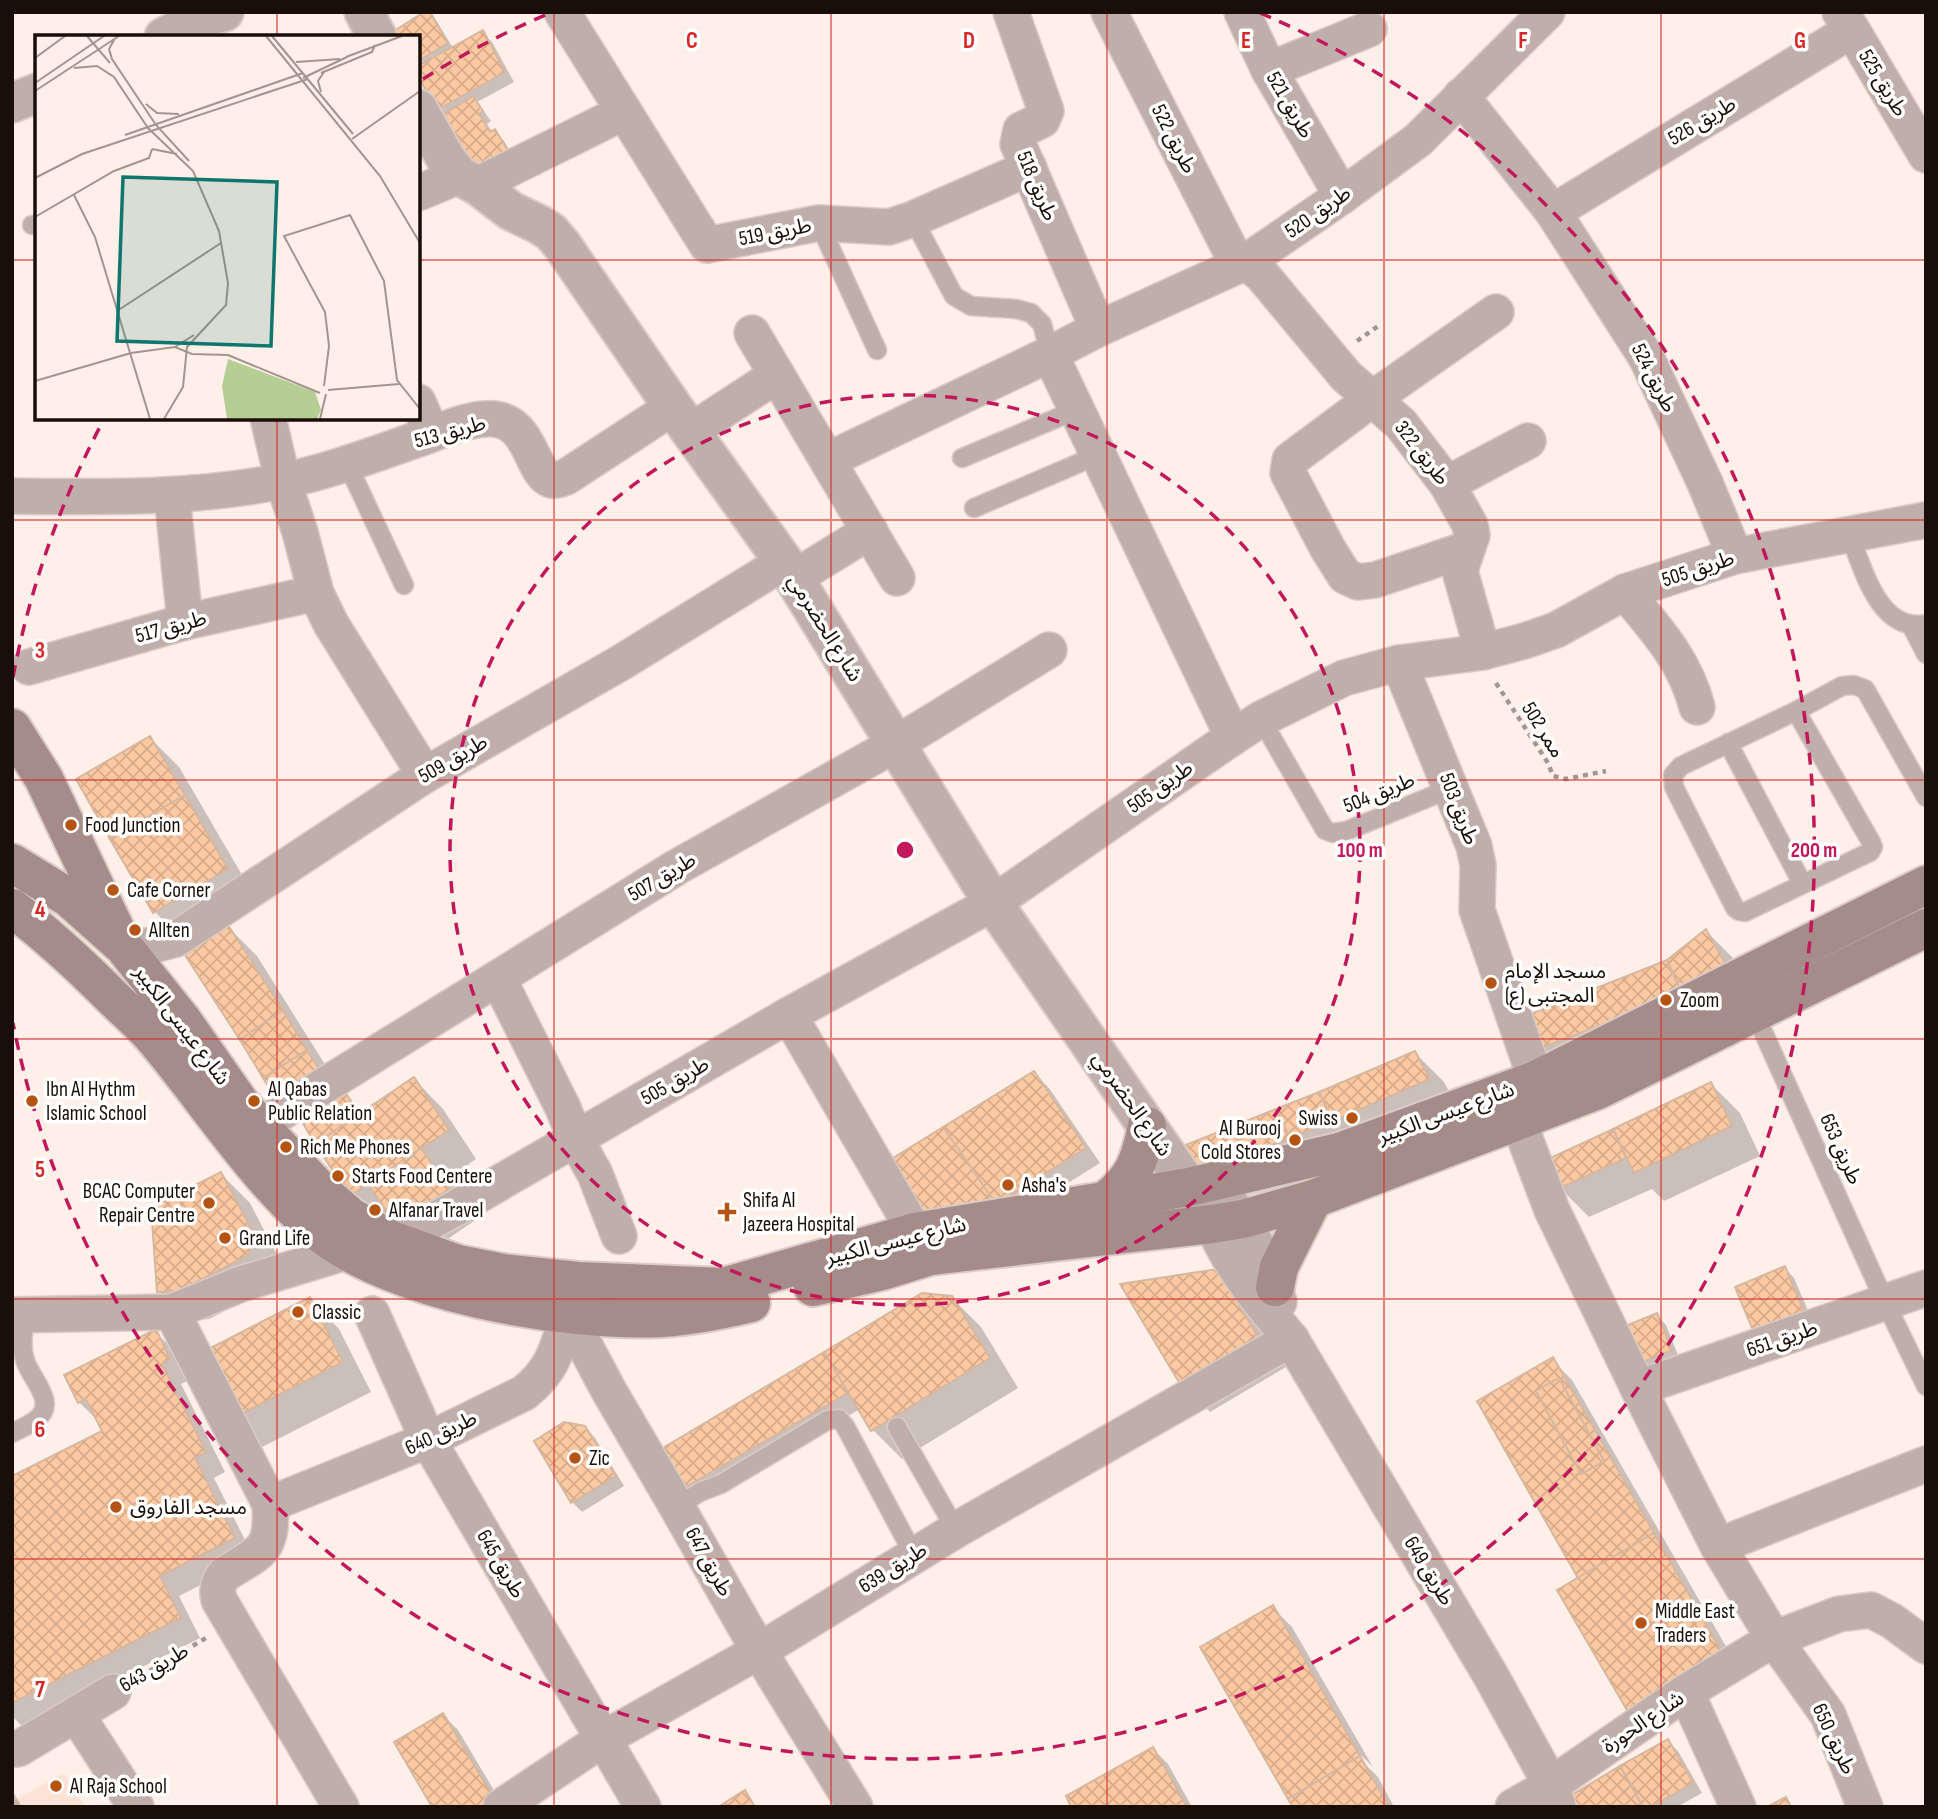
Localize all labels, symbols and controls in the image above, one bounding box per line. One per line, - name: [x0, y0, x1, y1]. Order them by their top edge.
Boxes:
- text: C: [686, 27, 698, 55]
- text: D: [963, 27, 975, 55]
- text: E: [1241, 27, 1251, 55]
- text: F: [1518, 27, 1528, 55]
- text: G: [1794, 27, 1806, 55]
- inset map: [35, 35, 420, 420]
- street label: طريق 525: [1853, 45, 1913, 121]
- street label: طريق 521: [1261, 67, 1319, 143]
- street label: طريق 526: [1664, 91, 1740, 151]
- street label: طريق 522: [1146, 100, 1202, 178]
- street label: طريق 518: [1011, 147, 1063, 225]
- street label: طريق 520: [1280, 180, 1356, 244]
- street label: طريق 519: [737, 213, 813, 251]
- street label: طريق 524: [1626, 339, 1682, 417]
- street label: طريق 513: [411, 410, 489, 454]
- street label: طريق 322: [1389, 416, 1455, 490]
- street label: طريق 505: [1659, 546, 1737, 592]
- street label: شارع الحضرمي: [780, 570, 868, 688]
- street label: طريق 517: [133, 606, 209, 648]
- text: 3: [35, 637, 45, 665]
- street label: ممر 502: [1516, 697, 1570, 763]
- street label: طريق 509: [414, 729, 492, 789]
- street label: طريق 505: [1122, 755, 1198, 819]
- street label: طريق 504: [1340, 767, 1418, 819]
- street label: طريق 503: [1434, 769, 1484, 849]
- place label: Food Junction: [85, 813, 181, 838]
- marker: Food Junction: [63, 817, 79, 833]
- centre of rings: [893, 838, 917, 862]
- text: 100 m: [1337, 838, 1383, 863]
- text: 200 m: [1791, 838, 1837, 863]
- street label: طريق 507: [624, 847, 700, 907]
- place label: Cafe Corner: [127, 878, 211, 903]
- marker: Cafe Corner: [105, 882, 121, 898]
- text: 4: [35, 896, 46, 924]
- place label: Allten: [148, 918, 190, 943]
- marker: Allten: [127, 922, 143, 938]
- street label: شارع عيسى الكبير: [127, 959, 235, 1091]
- place label: مسجد الإمام المجتبى (ع): [1505, 959, 1606, 1010]
- marker: مسجد الإمام المجتبى (ع): [1483, 975, 1499, 991]
- place label: Zoom: [1680, 988, 1719, 1013]
- marker: Zoom: [1658, 992, 1674, 1008]
- street label: شارع الحضرمي: [1084, 1047, 1177, 1163]
- street label: طريق 505: [636, 1051, 714, 1111]
- place label: Ibn Al Hythm Islamic School: [46, 1077, 147, 1126]
- place label: Al Qabas Public Relation: [267, 1077, 372, 1126]
- street label: شارع عيسى الكبير: [1373, 1077, 1519, 1152]
- marker: Ibn Al Hythm Islamic School: [24, 1093, 40, 1109]
- marker: Al Qabas Public Relation: [246, 1093, 262, 1109]
- place label: Swiss: [1298, 1106, 1338, 1131]
- marker: Swiss: [1344, 1110, 1360, 1126]
- street label: طريق 653: [1814, 1110, 1868, 1188]
- place label: Al Burooj Cold Stores: [1201, 1116, 1281, 1165]
- marker: Al Burooj Cold Stores: [1287, 1132, 1303, 1148]
- place label: Rich Me Phones: [300, 1135, 410, 1160]
- marker: Rich Me Phones: [278, 1139, 294, 1155]
- text: 5: [35, 1156, 45, 1184]
- place label: Starts Food Centere: [352, 1164, 492, 1189]
- marker: Starts Food Centere: [330, 1168, 346, 1184]
- place label: Asha's: [1021, 1173, 1067, 1198]
- marker: Asha's: [1000, 1177, 1016, 1193]
- place label: BCAC Computer Repair Centre: [83, 1179, 195, 1228]
- place label: Shifa Al Jazeera Hospital: [742, 1188, 854, 1237]
- marker: BCAC Computer Repair Centre: [201, 1195, 217, 1211]
- place label: Alfanar Travel: [388, 1198, 483, 1223]
- marker: Alfanar Travel: [367, 1202, 383, 1218]
- marker: Shifa Al Jazeera Hospital: [717, 1202, 737, 1222]
- street label: شارع عيسى الكبير: [822, 1211, 969, 1273]
- place label: Grand Life: [239, 1226, 310, 1251]
- marker: Grand Life: [217, 1230, 233, 1246]
- place label: Classic: [312, 1300, 361, 1325]
- marker: Classic: [290, 1304, 306, 1320]
- street label: طريق 651: [1743, 1315, 1821, 1363]
- street label: طريق 640: [401, 1406, 481, 1460]
- text: 6: [35, 1416, 45, 1444]
- place label: Zic: [589, 1446, 610, 1471]
- marker: Zic: [567, 1450, 583, 1466]
- place label: مسجد الفاروق: [130, 1495, 247, 1520]
- marker: مسجد الفاروق: [108, 1499, 124, 1515]
- street label: طريق 647: [680, 1523, 738, 1601]
- street label: طريق 645: [471, 1525, 531, 1603]
- street label: طريق 649: [1399, 1532, 1459, 1610]
- street label: طريق 639: [854, 1537, 932, 1599]
- place label: Middle East Traders: [1655, 1599, 1735, 1648]
- marker: Middle East Traders: [1633, 1615, 1649, 1631]
- street label: طريق 643: [115, 1638, 193, 1698]
- text: 7: [35, 1676, 45, 1704]
- street label: شارع الحورة: [1597, 1686, 1690, 1760]
- street label: طريق 650: [1807, 1700, 1861, 1778]
- place label: Al Raja School: [69, 1774, 167, 1799]
- marker: Al Raja School: [48, 1778, 64, 1794]

